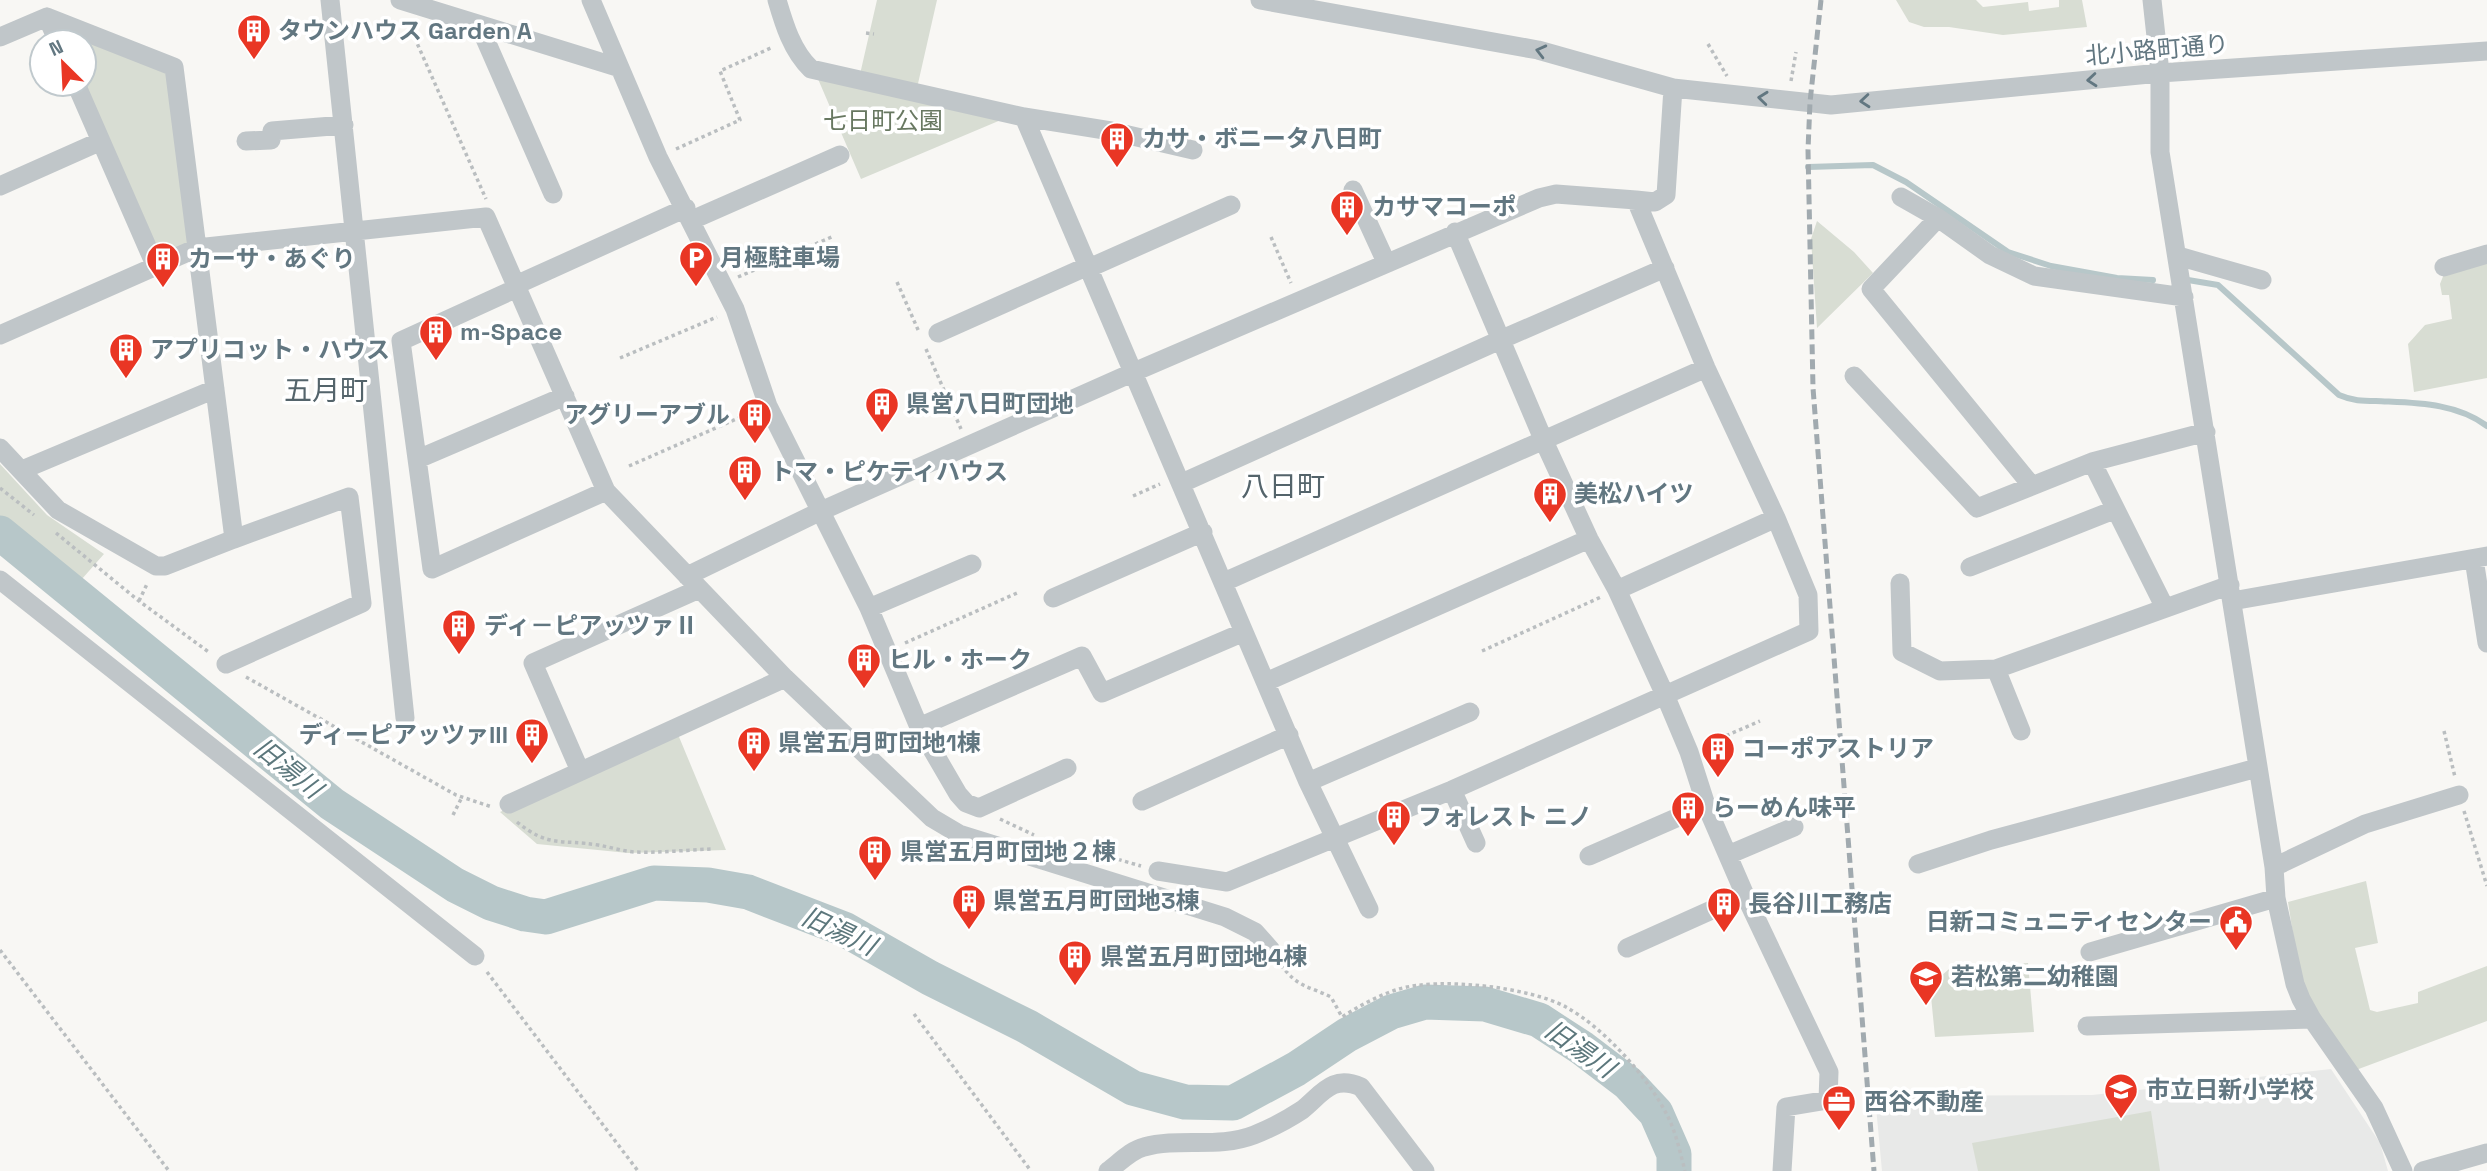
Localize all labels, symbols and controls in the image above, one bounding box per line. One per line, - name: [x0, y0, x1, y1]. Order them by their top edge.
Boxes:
- building icon: タウンハウス Garden A: [235, 12, 273, 61]
- place label: タウンハウス Garden A: [278, 15, 532, 46]
- north arrow: [28, 28, 98, 98]
- street label: 北小路町通り: [2084, 28, 2230, 71]
- text: N: [45, 34, 67, 62]
- one-way arrow: [1535, 45, 1547, 60]
- one-way arrow: [2086, 72, 2097, 87]
- one-way arrow: [1757, 91, 1768, 106]
- one-way arrow: [1860, 94, 1871, 109]
- park label: 七日町公園: [823, 105, 943, 136]
- building icon: カサ・ボニータ八日町: [1098, 120, 1136, 169]
- place label: カサ・ボニータ八日町: [1142, 123, 1382, 154]
- building icon: カサマコーポ: [1328, 188, 1366, 237]
- place label: カサマコーポ: [1372, 191, 1516, 222]
- parking icon: 月極駐車場: [677, 239, 715, 288]
- building icon: カーサ・あぐり: [144, 240, 182, 289]
- place label: 月極駐車場: [720, 242, 840, 273]
- place label: カーサ・あぐり: [188, 243, 356, 274]
- building icon: m-Space: [417, 313, 455, 362]
- place label: m-Space: [460, 316, 562, 347]
- building icon: アプリコット・ハウス: [107, 331, 145, 380]
- place label: アプリコット・ハウス: [150, 334, 390, 365]
- district label: 五月町: [284, 372, 368, 408]
- building icon: 県営八日町団地: [863, 385, 901, 434]
- place label: 県営八日町団地: [906, 388, 1074, 419]
- building icon: アグリーアブル: [736, 396, 774, 445]
- place label: アグリーアブル: [564, 399, 730, 430]
- building icon: トマ・ピケティハウス: [726, 453, 764, 502]
- place label: トマ・ピケティハウス: [770, 456, 1008, 487]
- district label: 八日町: [1241, 468, 1325, 504]
- building icon: 美松ハイツ: [1531, 475, 1569, 524]
- place label: 美松ハイツ: [1574, 478, 1694, 509]
- building icon: ディ－ピアッツァⅡ: [440, 607, 478, 656]
- place label: ディ－ピアッツァⅡ: [484, 610, 698, 641]
- building icon: ヒル・ホーク: [845, 641, 883, 690]
- place label: ヒル・ホーク: [888, 644, 1032, 675]
- building icon: ディーピアッツァIII: [513, 716, 551, 765]
- place label: ディーピアッツァIII: [299, 719, 508, 750]
- building icon: 県営五月町団地1棟: [735, 724, 773, 773]
- place label: 県営五月町団地1棟: [778, 727, 981, 758]
- water label: 旧湯川: [247, 730, 331, 808]
- building icon: コーポアストリア: [1699, 730, 1737, 779]
- place label: コーポアストリア: [1742, 733, 1934, 764]
- building icon: らーめん味平: [1669, 789, 1707, 838]
- place label: らーめん味平: [1712, 792, 1856, 823]
- building icon: フォレスト ニノ: [1375, 798, 1413, 847]
- place label: フォレスト ニノ: [1418, 801, 1592, 832]
- building icon: 県営五月町団地２棟: [856, 833, 894, 882]
- place label: 県営五月町団地２棟: [900, 836, 1116, 867]
- building icon: 県営五月町団地3棟: [950, 882, 988, 931]
- place label: 県営五月町団地3棟: [993, 885, 1200, 916]
- building icon: 長谷川工務店: [1705, 885, 1743, 934]
- place label: 長谷川工務店: [1748, 888, 1892, 919]
- water label: 旧湯川: [796, 899, 884, 964]
- public building icon: 日新コミュニティセンター: [2217, 903, 2255, 952]
- place label: 日新コミュニティセンター: [1925, 906, 2212, 937]
- building icon: 県営五月町団地4棟: [1056, 938, 1094, 987]
- place label: 県営五月町団地4棟: [1100, 941, 1307, 972]
- school or university icon: 若松第二幼稚園: [1907, 958, 1945, 1007]
- place label: 若松第二幼稚園: [1951, 961, 2119, 992]
- water label: 旧湯川: [1538, 1013, 1624, 1087]
- school or university icon: 市立日新小学校: [2102, 1071, 2140, 1120]
- place label: 市立日新小学校: [2146, 1074, 2314, 1105]
- office icon: 西谷不動産: [1820, 1083, 1858, 1132]
- place label: 西谷不動産: [1864, 1086, 1984, 1117]

